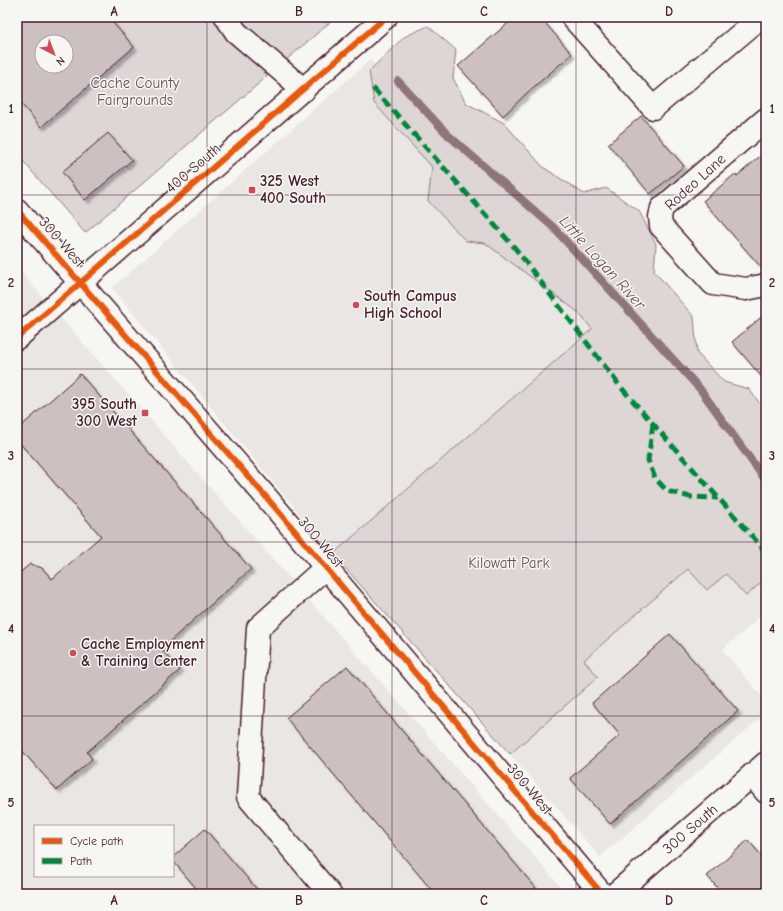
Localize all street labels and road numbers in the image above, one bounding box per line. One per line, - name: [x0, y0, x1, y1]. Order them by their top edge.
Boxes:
- street label: 400 South: [162, 139, 224, 197]
- street label: Rodeo Lane: [661, 150, 730, 214]
- street label: 300 West: [35, 213, 89, 271]
- street label: 300 West: [295, 513, 348, 572]
- street label: 300 West: [504, 760, 557, 819]
- street label: 300 South: [659, 800, 721, 858]

